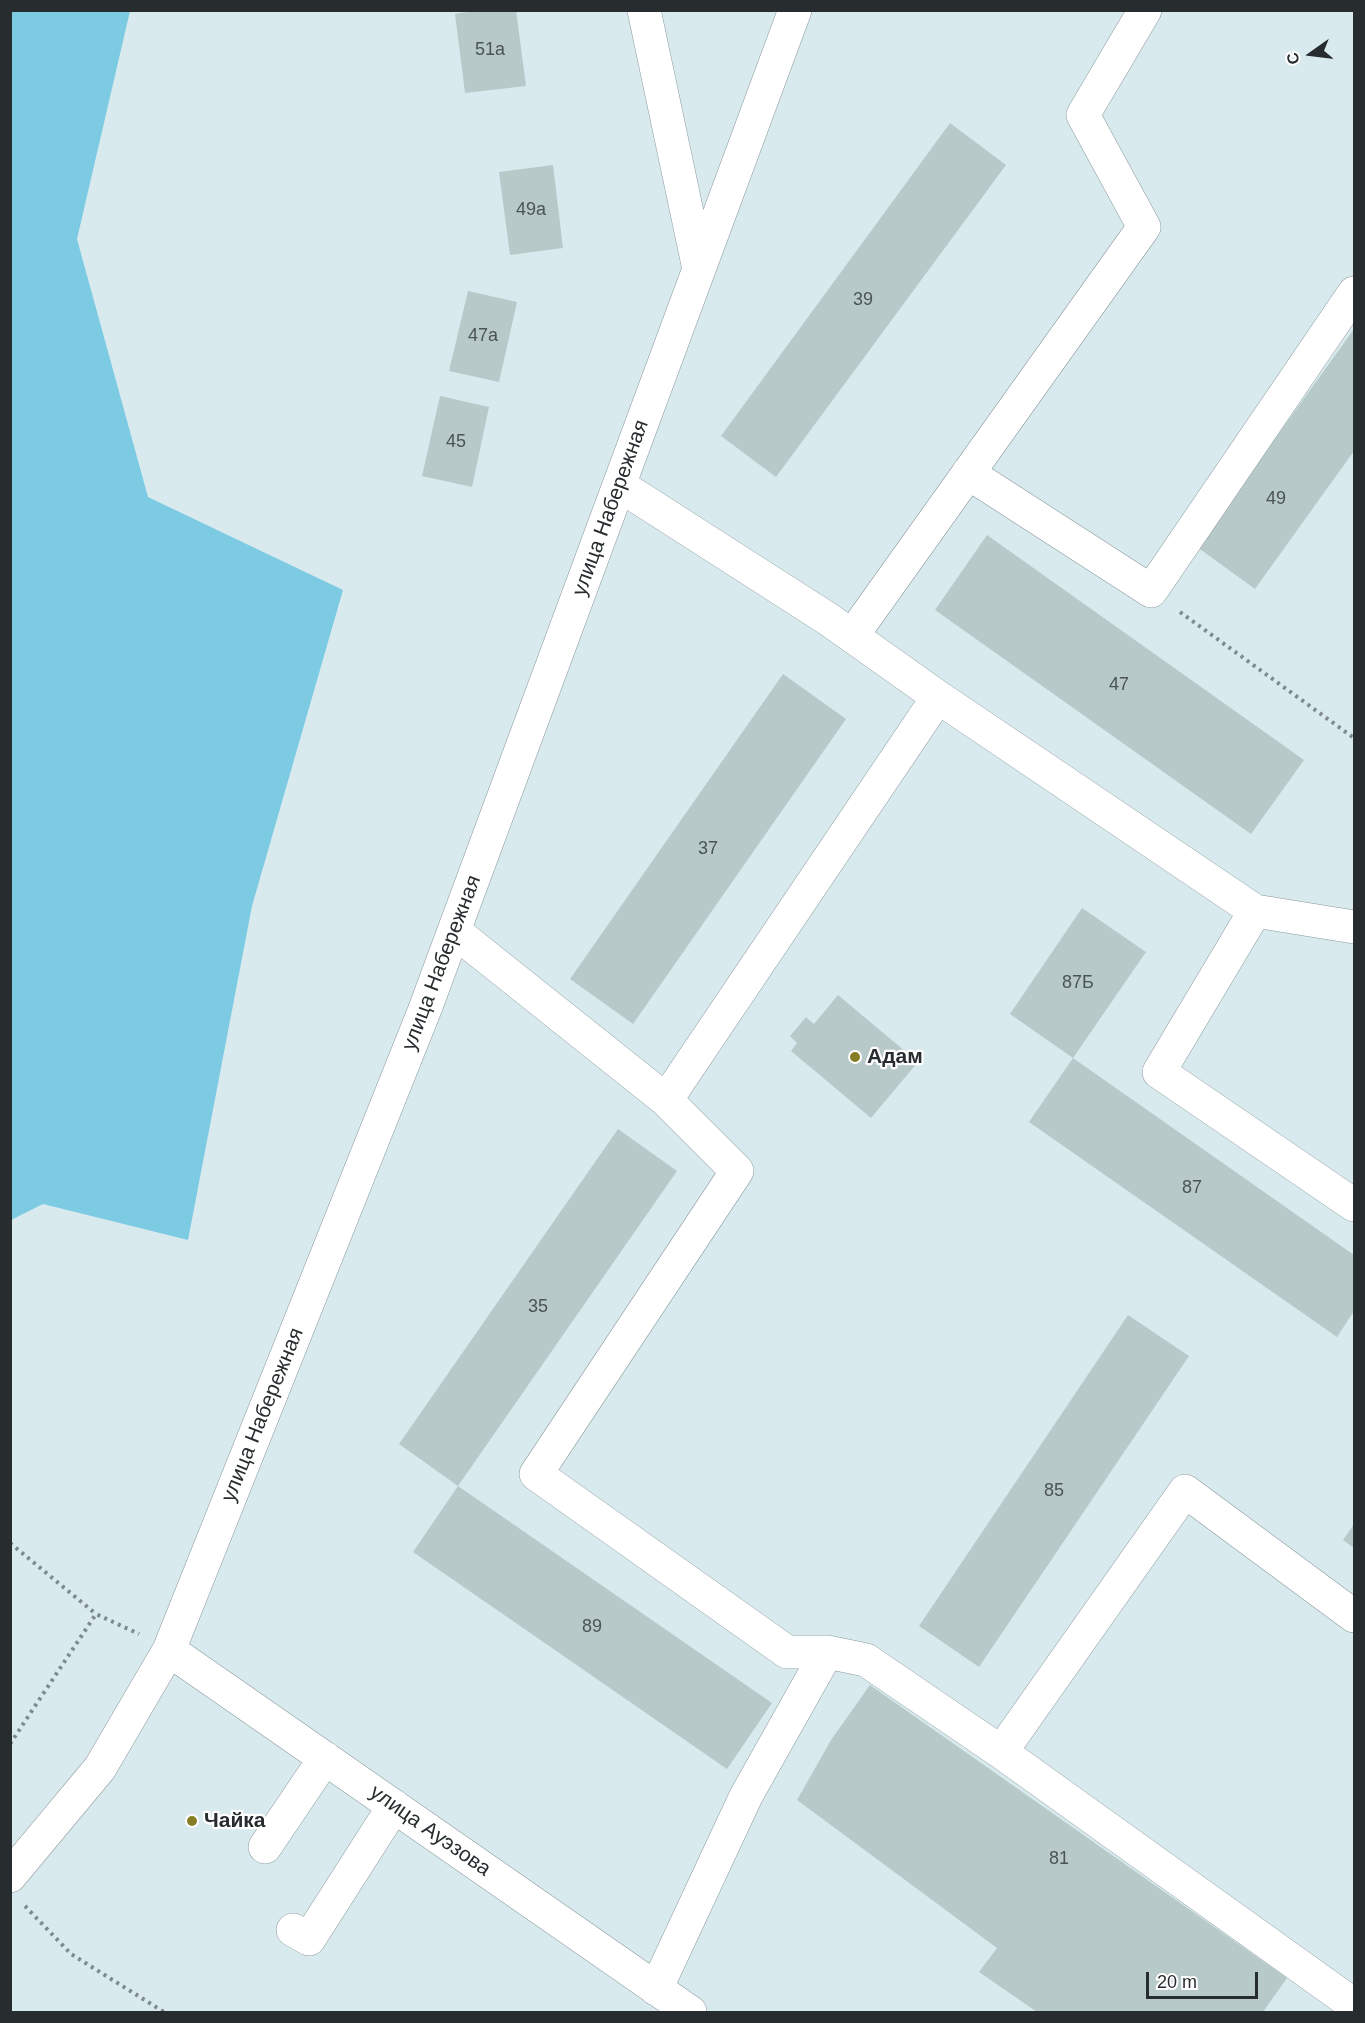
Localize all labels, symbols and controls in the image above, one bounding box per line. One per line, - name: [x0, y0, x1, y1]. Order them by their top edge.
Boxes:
- north arrow: [1281, 24, 1341, 84]
- house number: 51а: [475, 39, 505, 61]
- text: С: [1283, 51, 1303, 66]
- house number: 49а: [516, 199, 546, 221]
- house number: 39: [853, 289, 873, 311]
- house number: 47а: [468, 325, 498, 347]
- street label: улица Набережная: [567, 416, 655, 600]
- house number: 45: [446, 431, 466, 453]
- house number: 49: [1266, 488, 1286, 510]
- house number: 47: [1109, 674, 1129, 696]
- house number: 37: [698, 838, 718, 860]
- street label: улица Набережная: [397, 872, 487, 1054]
- house number: 87Б: [1062, 972, 1094, 994]
- place label: Адам: [867, 1044, 923, 1070]
- marker: Адам: [848, 1050, 862, 1064]
- house number: 87: [1182, 1177, 1202, 1199]
- house number: 35: [528, 1296, 548, 1318]
- street label: улица Набережная: [217, 1324, 309, 1506]
- house number: 85: [1044, 1480, 1064, 1502]
- house number: 89: [582, 1616, 602, 1638]
- street label: улица Ауэзова: [365, 1780, 495, 1882]
- place label: Чайка: [204, 1808, 266, 1834]
- marker: Чайка: [185, 1814, 199, 1828]
- house number: 81: [1049, 1848, 1069, 1870]
- scale bar: [1149, 1960, 1262, 1998]
- text: 20 m: [1157, 1972, 1197, 1992]

